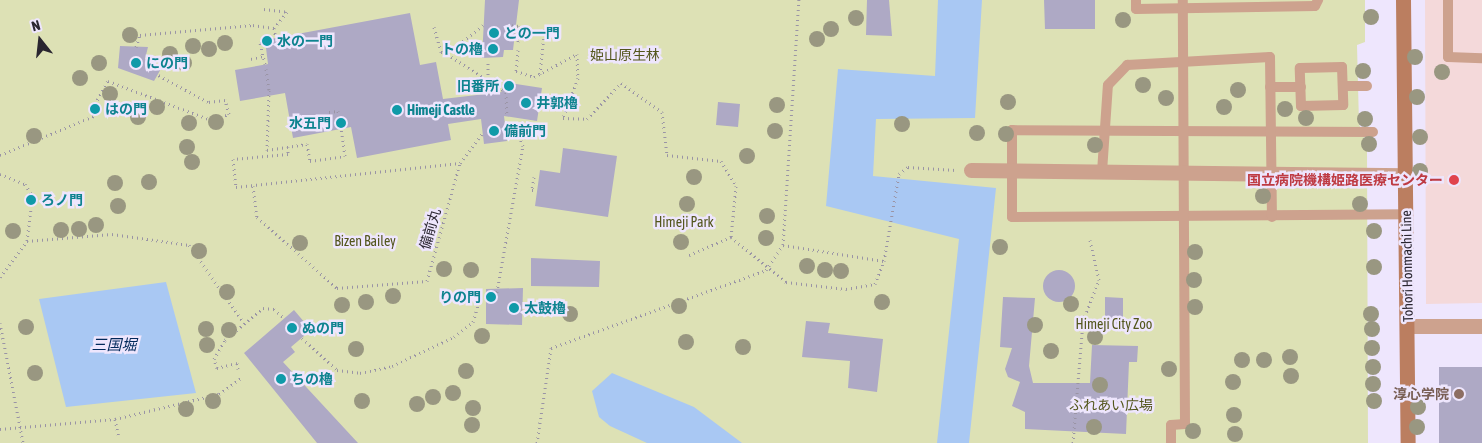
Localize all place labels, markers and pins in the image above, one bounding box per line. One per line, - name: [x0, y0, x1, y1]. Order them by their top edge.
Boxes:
- place label: との一門: [504, 25, 560, 41]
- marker: との一門: [488, 27, 500, 39]
- place label: 水の一門: [277, 33, 333, 49]
- marker: 水の一門: [261, 35, 273, 47]
- place label: トの櫓: [441, 41, 483, 57]
- marker: トの櫓: [487, 43, 499, 55]
- place label: にの門: [146, 55, 188, 71]
- marker: にの門: [130, 57, 142, 69]
- place label: 旧番所: [457, 78, 499, 94]
- marker: 旧番所: [503, 80, 515, 92]
- place label: 井郭櫓: [536, 95, 578, 111]
- marker: 井郭櫓: [520, 97, 532, 109]
- place label: はの門: [105, 101, 147, 117]
- place label: Himeji Castle: [407, 102, 475, 118]
- marker: はの門: [89, 103, 101, 115]
- marker: Himeji Castle: [391, 104, 403, 116]
- place label: 水五門: [289, 115, 331, 131]
- marker: 水五門: [335, 117, 347, 129]
- place label: 備前門: [504, 123, 546, 139]
- marker: 備前門: [488, 125, 500, 137]
- place label: 国立病院機構姫路医療センター: [1247, 172, 1443, 188]
- marker: 国立病院機構姫路医療センター: [1447, 173, 1461, 187]
- place label: ろノ門: [41, 192, 83, 208]
- marker: ろノ門: [25, 194, 37, 206]
- place label: りの門: [439, 289, 481, 305]
- marker: りの門: [485, 291, 497, 303]
- place label: 太鼓櫓: [524, 300, 566, 316]
- marker: 太鼓櫓: [508, 302, 520, 314]
- place label: ぬの門: [302, 320, 344, 336]
- marker: ぬの門: [286, 322, 298, 334]
- place label: ちの櫓: [291, 371, 333, 387]
- marker: ちの櫓: [275, 373, 287, 385]
- place label: 淳心学院: [1393, 386, 1449, 402]
- marker: 淳心学院: [1453, 388, 1465, 400]

